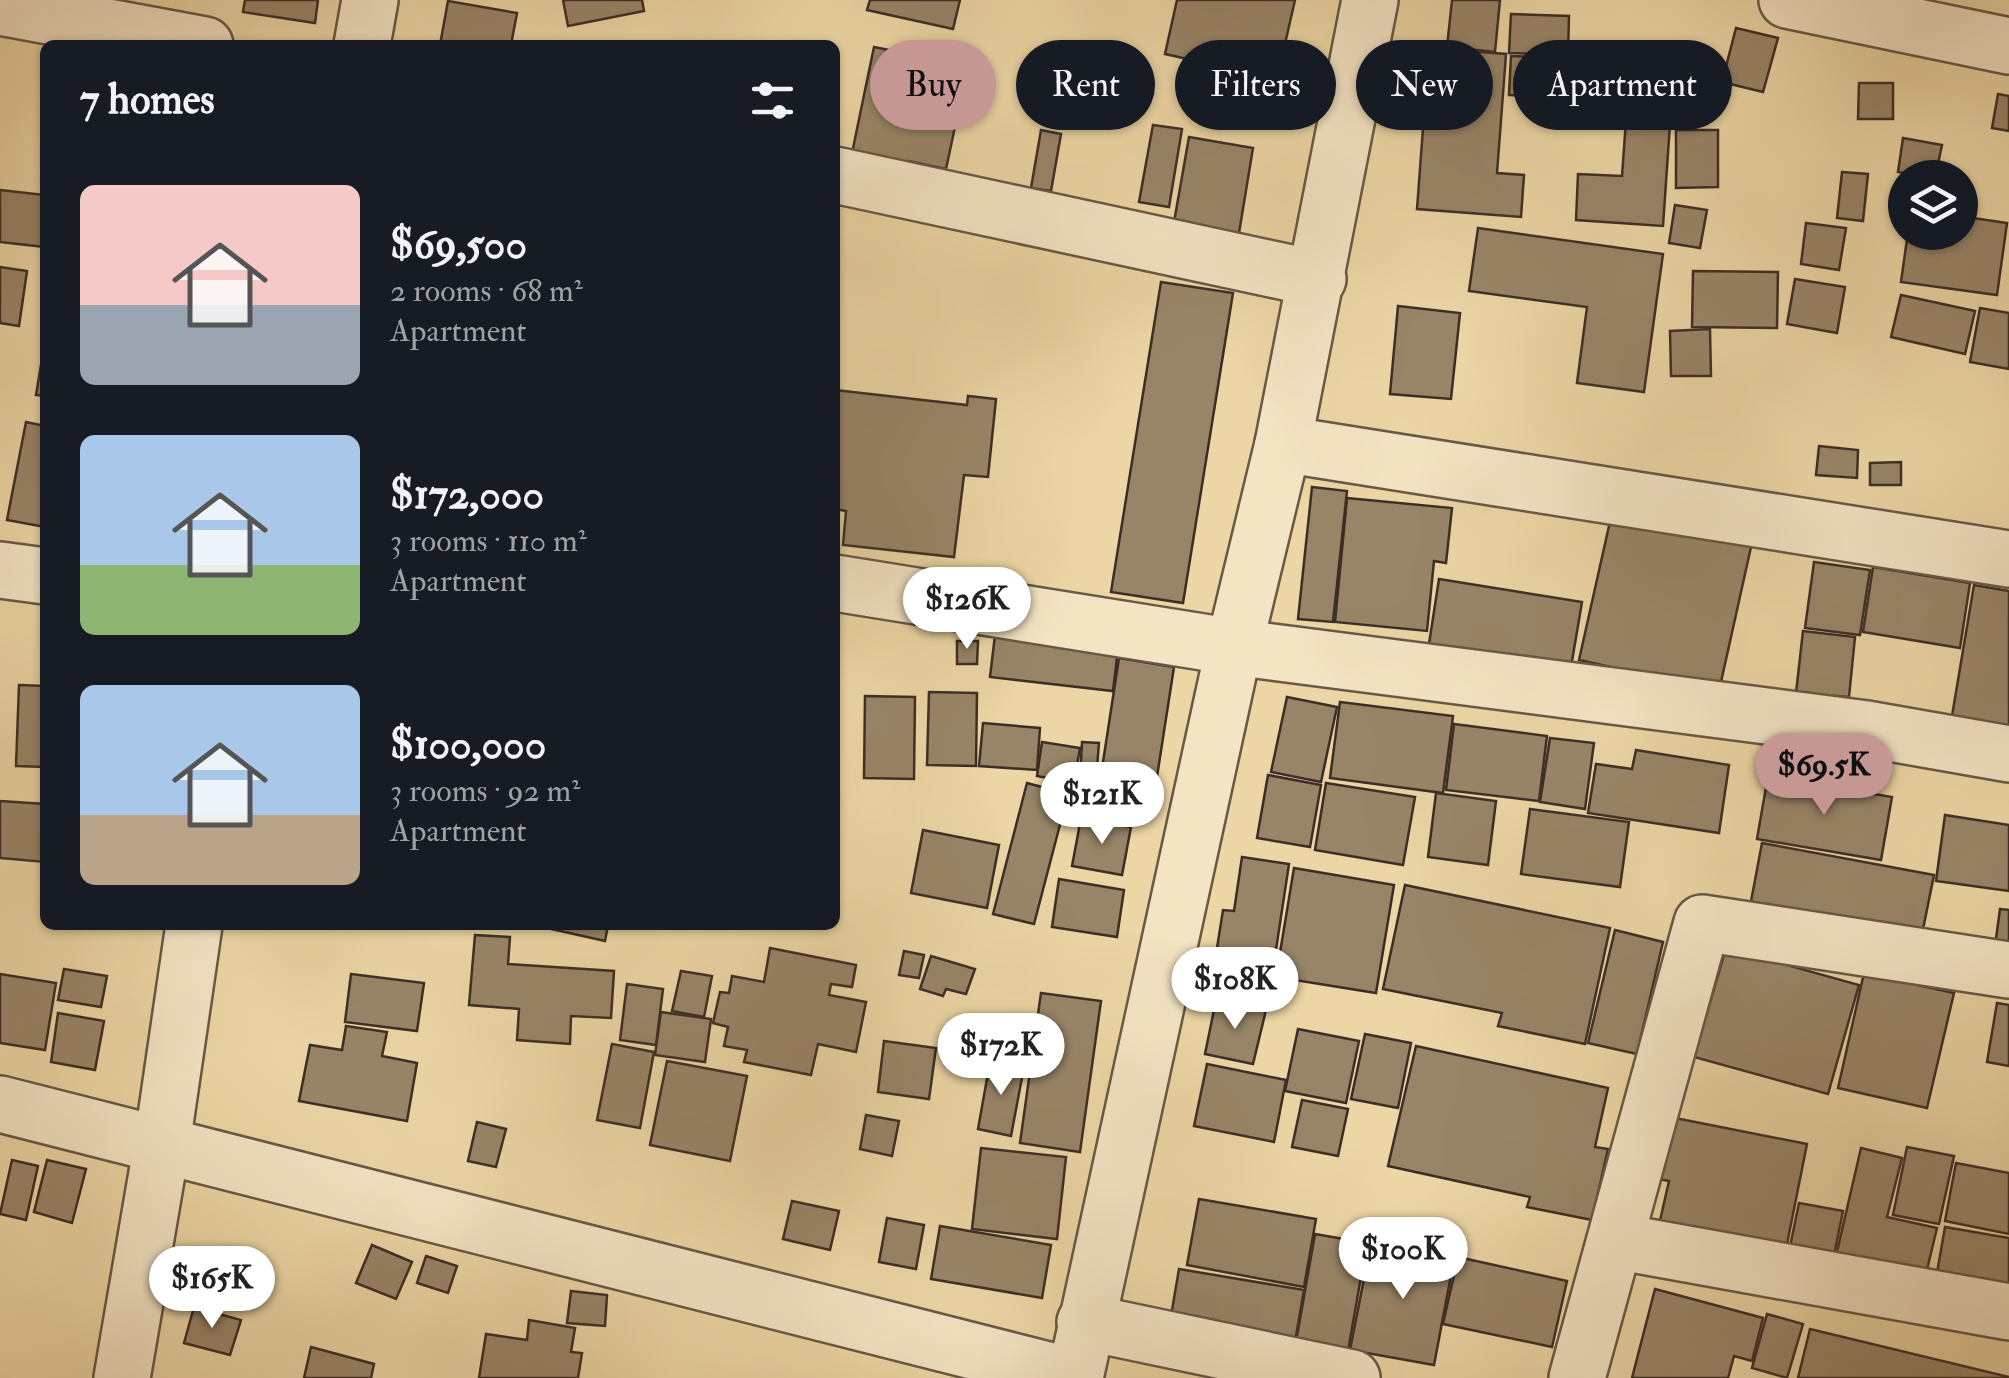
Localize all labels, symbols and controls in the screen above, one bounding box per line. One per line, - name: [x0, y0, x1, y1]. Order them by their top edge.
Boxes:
- chip: Buy: [870, 40, 996, 130]
- chip: Rent: [1016, 40, 1155, 130]
- chip: Filters: [1175, 40, 1336, 130]
- chip: New: [1356, 40, 1493, 130]
- chip: Apartment: [1513, 40, 1732, 130]
- icon: filters: [745, 73, 800, 128]
- text: 7 homes: [80, 74, 215, 126]
- map controls: [1888, 160, 1978, 250]
- button: layers: [1888, 160, 1978, 250]
- text: $69,500: [390, 219, 527, 271]
- icon: home: [160, 225, 280, 345]
- text: 2 rooms · 68 m²: [390, 271, 583, 311]
- text: Apartment: [390, 311, 527, 351]
- text: $172,000: [390, 469, 544, 521]
- icon: home: [160, 475, 280, 595]
- text: 3 rooms · 110 m²: [390, 521, 587, 561]
- text: Apartment: [390, 561, 527, 601]
- pin: $126K: [897, 567, 1037, 652]
- text: $126K: [925, 579, 1009, 619]
- text: $100,000: [390, 719, 546, 771]
- icon: home: [160, 725, 280, 845]
- pin: $69.5K: [1743, 733, 1905, 818]
- text: $69.5K: [1778, 745, 1870, 785]
- pin: $121K: [1032, 762, 1172, 847]
- text: 3 rooms · 92 m²: [390, 771, 580, 811]
- text: $121K: [1062, 774, 1142, 814]
- text: Apartment: [390, 811, 527, 851]
- pin: $108K: [1165, 947, 1305, 1032]
- text: $108K: [1193, 959, 1277, 999]
- pin: $172K: [931, 1013, 1071, 1098]
- text: $172K: [960, 1025, 1042, 1065]
- pin: $100K: [1333, 1217, 1473, 1302]
- text: $100K: [1361, 1229, 1445, 1269]
- pin: $165K: [142, 1246, 282, 1331]
- text: $165K: [171, 1258, 253, 1298]

